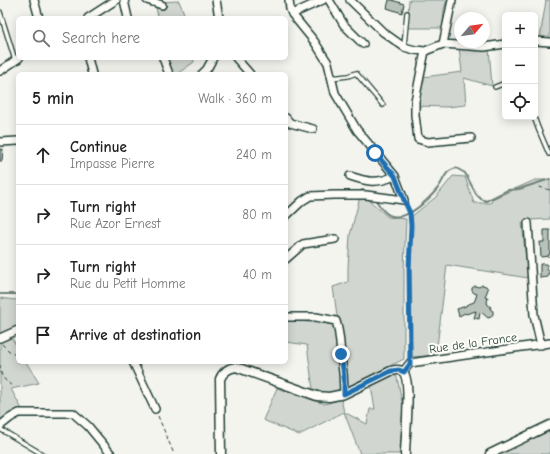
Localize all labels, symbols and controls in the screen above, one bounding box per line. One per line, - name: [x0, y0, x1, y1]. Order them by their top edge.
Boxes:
- north arrow: [454, 12, 490, 48]
- map controls: [502, 12, 538, 120]
- button: +: [502, 12, 538, 48]
- search box: [16, 16, 288, 60]
- icon: search: [30, 27, 52, 49]
- text: Search here: [62, 29, 140, 47]
- button: −: [502, 48, 538, 84]
- button: locate: [502, 84, 538, 120]
- text: 5 min: [32, 89, 74, 108]
- text: Walk · 360 m: [198, 91, 272, 106]
- text: Continue: [70, 138, 127, 156]
- icon: ahead: [32, 144, 54, 166]
- route start: [366, 144, 384, 162]
- text: 240 m: [236, 147, 272, 162]
- text: Impasse Pierre: [70, 156, 154, 171]
- text: Turn right: [70, 198, 136, 216]
- icon: right: [32, 204, 54, 226]
- text: 80 m: [242, 207, 272, 222]
- text: Rue Azor Ernest: [70, 216, 160, 231]
- text: Turn right: [70, 258, 136, 276]
- icon: right: [32, 264, 54, 286]
- text: 40 m: [243, 267, 272, 282]
- text: Rue du Petit Homme: [70, 276, 185, 291]
- icon: arrive: [32, 324, 54, 346]
- text: Arrive at destination: [70, 326, 201, 344]
- street label: Rue de la France: [428, 330, 518, 356]
- route end: [332, 345, 350, 363]

